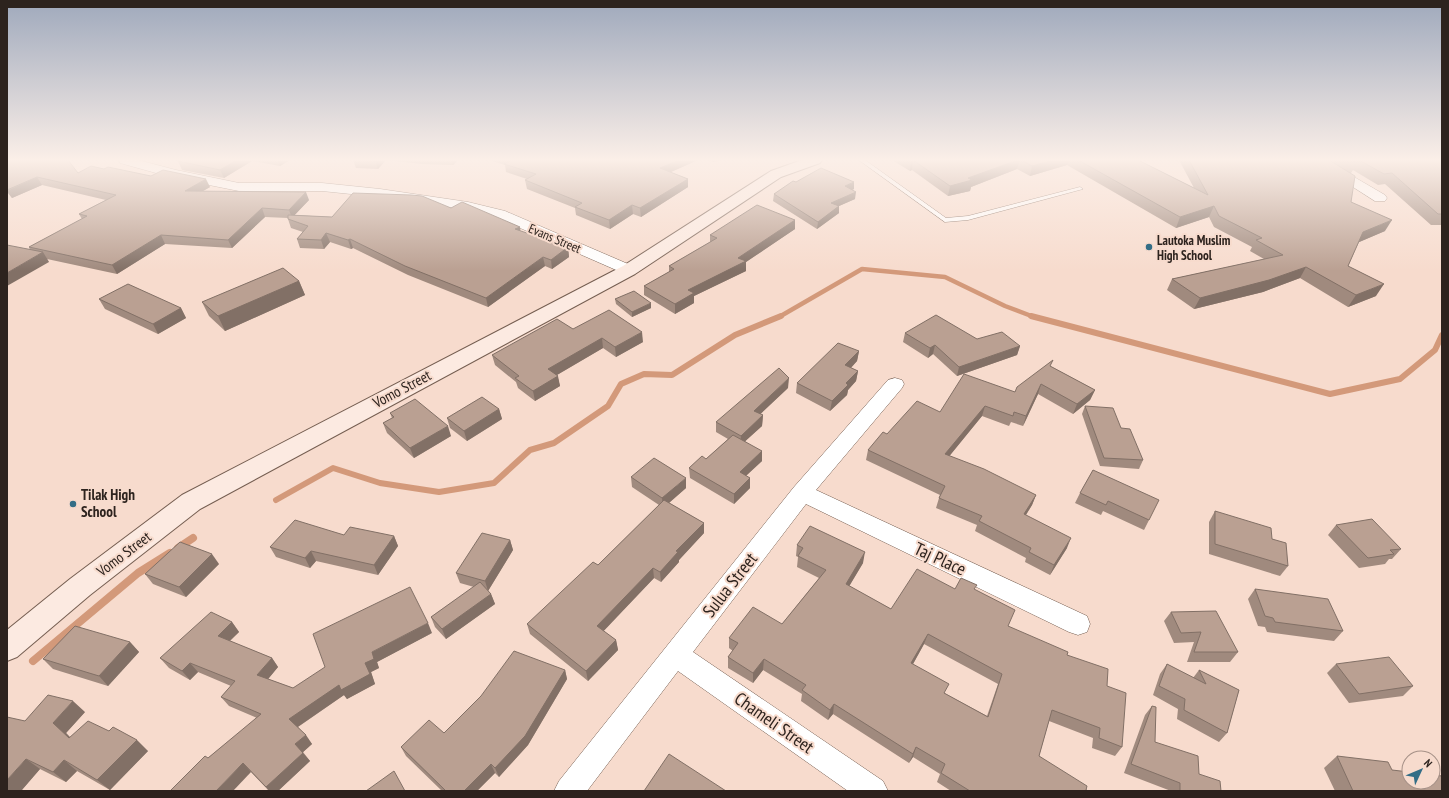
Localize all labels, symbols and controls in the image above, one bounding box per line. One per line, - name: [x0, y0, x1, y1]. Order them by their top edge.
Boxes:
- street label: Evans Street: [526, 220, 584, 257]
- place label: Lautoka Muslim High School: [1157, 232, 1231, 264]
- marker: Lautoka Muslim High School: [1144, 242, 1154, 252]
- street label: Vomo Street: [369, 365, 434, 412]
- place label: Tilak High School: [81, 485, 135, 521]
- marker: Tilak High School: [68, 499, 78, 509]
- street label: Vomo Street: [92, 527, 155, 581]
- street label: Taj Place: [911, 537, 970, 580]
- street label: Sulua Street: [697, 548, 762, 622]
- street label: Chameli Street: [730, 687, 818, 758]
- north arrow: [1401, 750, 1441, 790]
- text: N: [1421, 756, 1435, 770]

